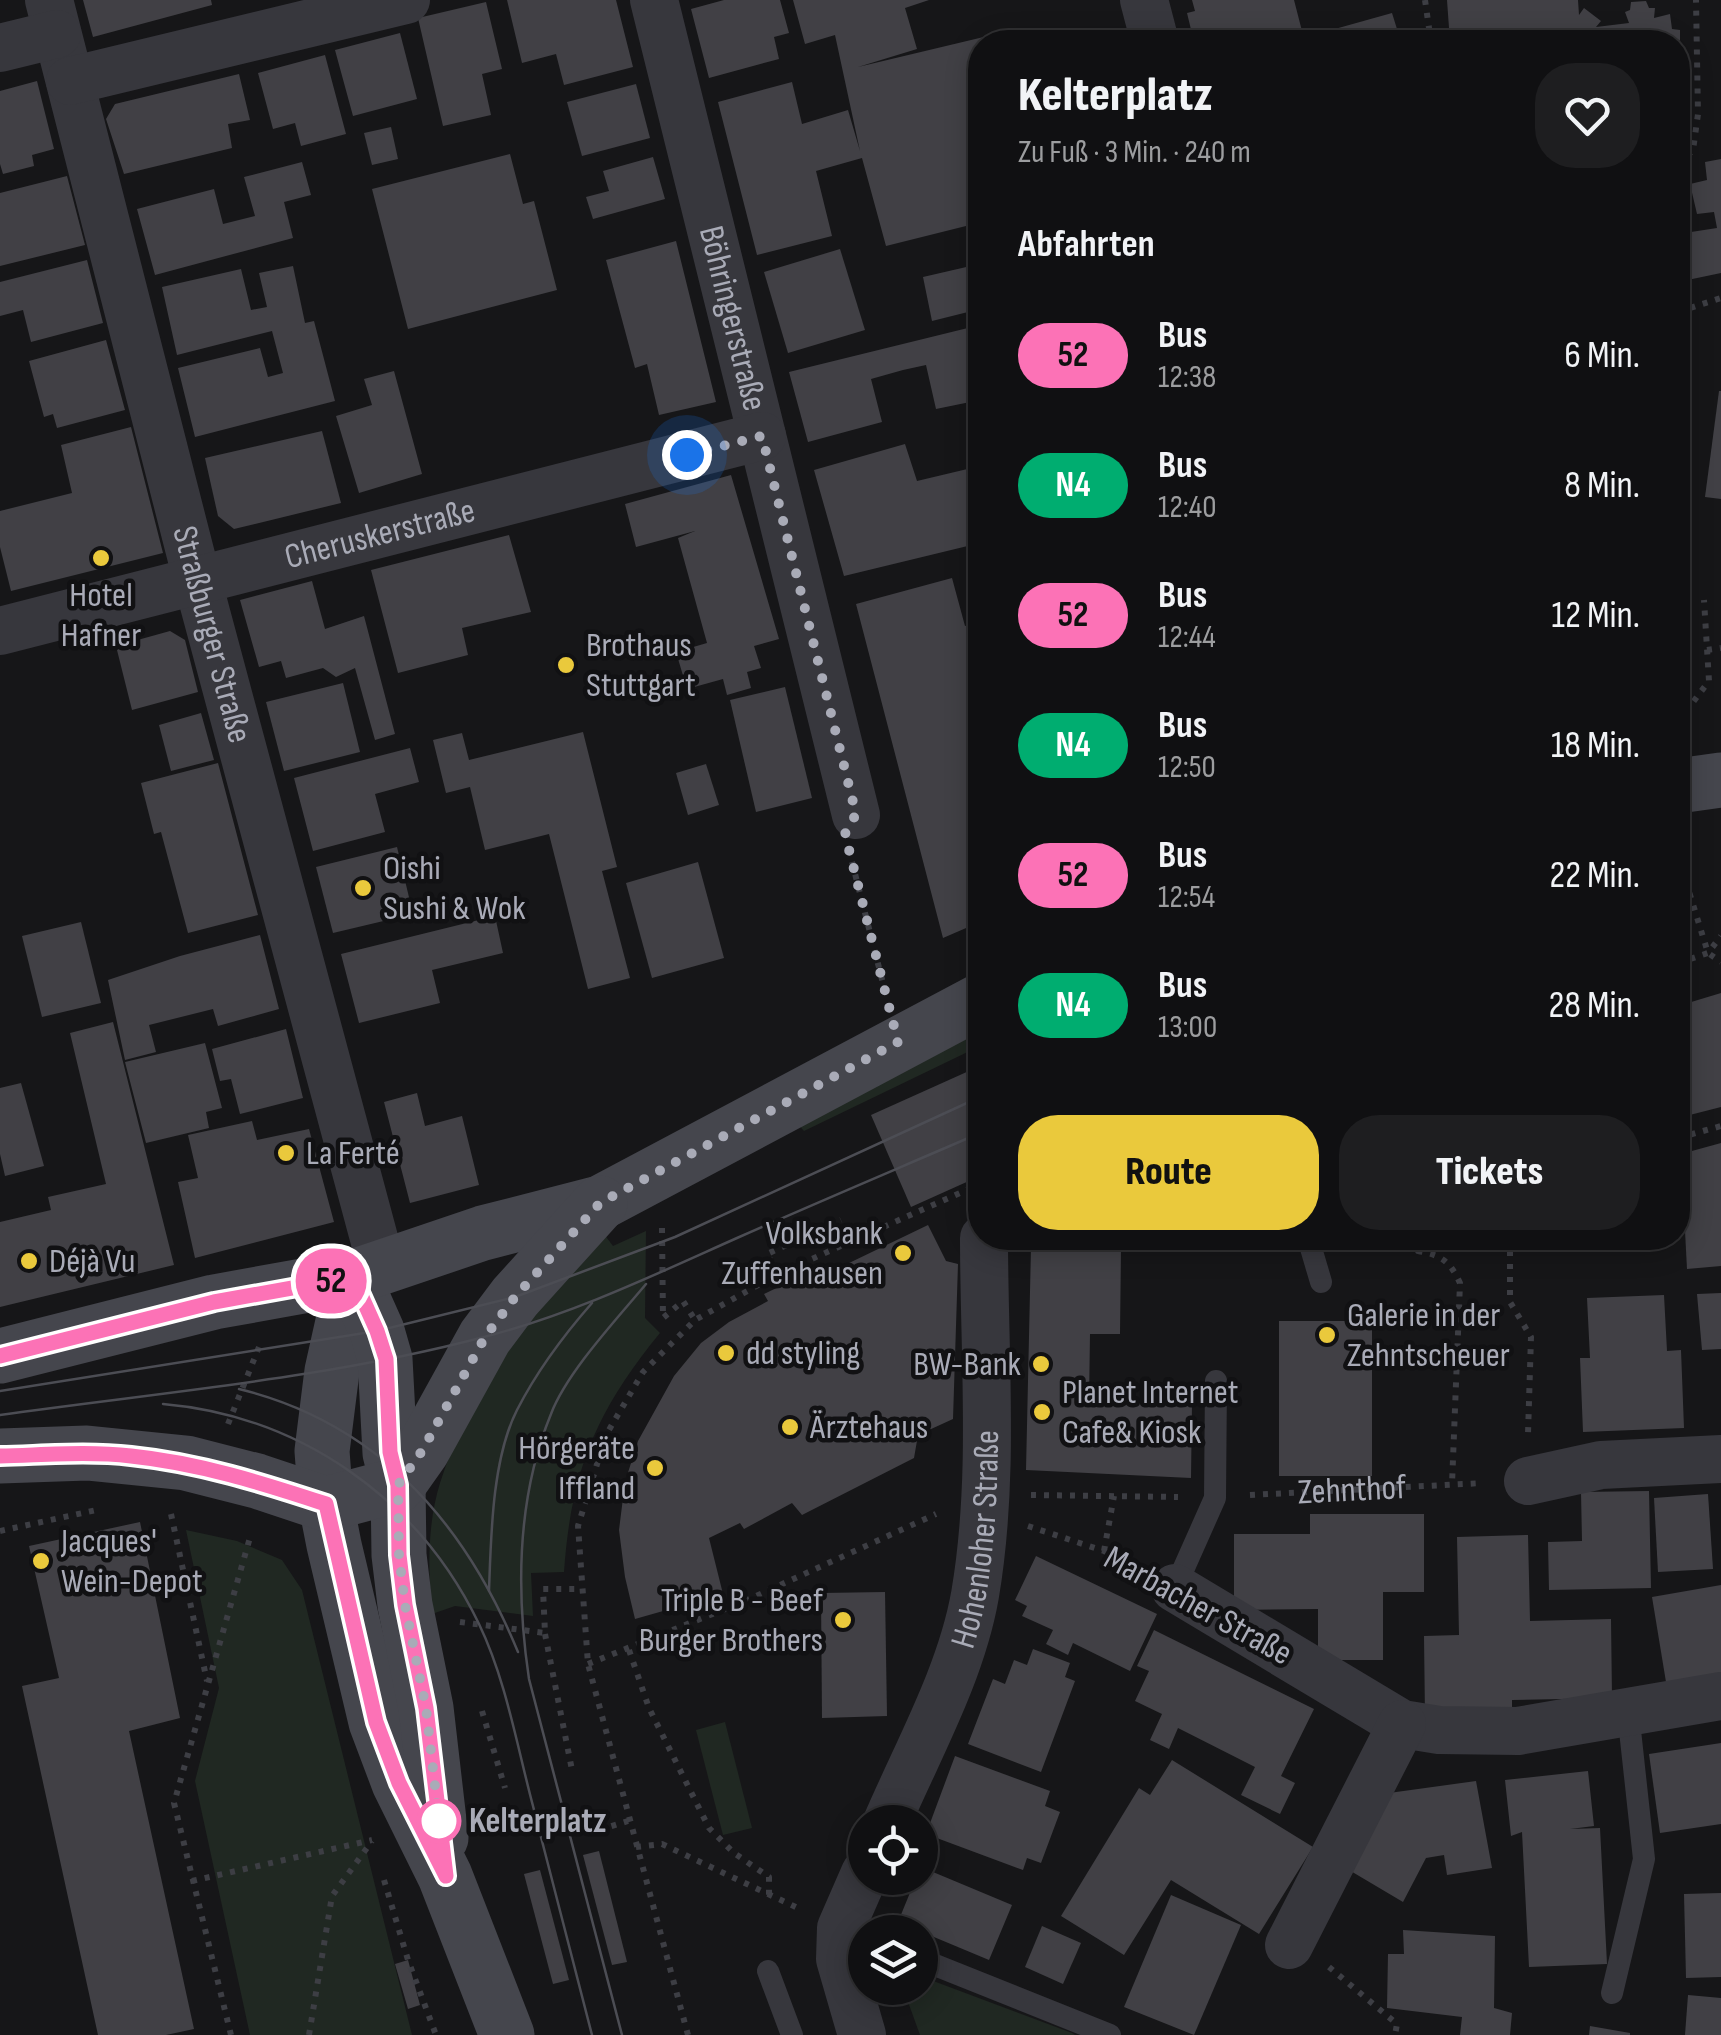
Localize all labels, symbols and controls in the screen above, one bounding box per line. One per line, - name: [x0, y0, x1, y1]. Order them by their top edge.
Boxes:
- button: heart: [1535, 63, 1640, 168]
- text: Kelterplatz: [1018, 67, 1212, 124]
- text: Zu Fuß · 3 Min. · 240 m: [1018, 133, 1251, 172]
- street label: Böhringerstraße: [689, 221, 777, 415]
- text: Abfahrten: [1018, 222, 1155, 267]
- text: Bus: [1158, 313, 1207, 358]
- text: 6 Min.: [1564, 333, 1640, 378]
- text: 52: [1058, 334, 1088, 377]
- text: 12:38: [1158, 358, 1216, 397]
- your location: [662, 430, 712, 480]
- text: Bus: [1158, 443, 1207, 488]
- text: 8 Min.: [1564, 463, 1640, 508]
- text: N4: [1056, 464, 1090, 507]
- text: 12:40: [1158, 488, 1216, 527]
- street label: Cheruskerstraße: [280, 489, 479, 579]
- street label: Straßburger Straße: [163, 521, 262, 747]
- marker: Hotel Hafner: [90, 547, 112, 569]
- text: Bus: [1158, 573, 1207, 618]
- place label: Hotel Hafner: [61, 574, 141, 657]
- text: 12 Min.: [1551, 593, 1640, 638]
- text: 52: [1058, 594, 1088, 637]
- text: 12:44: [1158, 618, 1216, 657]
- place label: Brothaus Stuttgart: [586, 624, 696, 707]
- marker: Brothaus Stuttgart: [555, 654, 577, 676]
- text: Bus: [1158, 703, 1207, 748]
- text: 18 Min.: [1551, 723, 1640, 768]
- text: N4: [1056, 724, 1090, 767]
- text: 12:50: [1158, 748, 1216, 787]
- text: Bus: [1158, 833, 1207, 878]
- place label: Oishi Sushi & Wok: [383, 847, 526, 930]
- text: 22 Min.: [1550, 853, 1640, 898]
- text: 52: [1058, 854, 1088, 897]
- marker: Oishi Sushi & Wok: [352, 877, 374, 899]
- text: 12:54: [1158, 878, 1215, 917]
- text: Bus: [1158, 963, 1207, 1008]
- text: 28 Min.: [1549, 983, 1640, 1028]
- text: N4: [1056, 984, 1090, 1027]
- text: 13:00: [1158, 1008, 1217, 1047]
- button: Route: [1018, 1115, 1319, 1230]
- button: Tickets: [1339, 1115, 1640, 1230]
- place label: La Ferté: [306, 1132, 400, 1175]
- marker: La Ferté: [275, 1142, 297, 1164]
- place label: Volksbank Zuffenhausen: [721, 1212, 884, 1295]
- place label: Déjà Vu: [49, 1240, 135, 1283]
- marker: Volksbank Zuffenhausen: [892, 1242, 914, 1264]
- line badge: 52: [286, 1248, 376, 1314]
- marker: Déjà Vu: [18, 1250, 40, 1272]
- text: 52: [316, 1260, 346, 1303]
- place label: Galerie in der Zehntscheuer: [1347, 1294, 1510, 1377]
- marker: Galerie in der Zehntscheuer: [1316, 1324, 1338, 1346]
- place label: dd styling: [746, 1332, 860, 1375]
- marker: dd styling: [715, 1342, 737, 1364]
- place label: BW-Bank: [913, 1343, 1022, 1386]
- marker: BW-Bank: [1030, 1353, 1052, 1375]
- place label: Planet Internet Cafe& Kiosk: [1062, 1371, 1238, 1454]
- marker: Planet Internet Cafe& Kiosk: [1031, 1401, 1053, 1423]
- place label: Ärztehaus: [809, 1406, 928, 1449]
- marker: Ärztehaus: [779, 1416, 801, 1438]
- place label: Hörgeräte Iffland: [518, 1427, 635, 1510]
- street label: Hohenloher Straße: [941, 1430, 1009, 1653]
- marker: Hörgeräte Iffland: [644, 1457, 666, 1479]
- street label: Zehnthof: [1297, 1465, 1408, 1514]
- place label: Jacques' Wein-Depot: [60, 1520, 203, 1603]
- street label: Marbacher Straße: [1096, 1537, 1300, 1675]
- marker: Jacques' Wein-Depot: [30, 1550, 52, 1572]
- place label: Triple B - Beef Burger Brothers: [639, 1579, 824, 1662]
- marker: Triple B - Beef Burger Brothers: [832, 1609, 854, 1631]
- marker: Kelterplatz: [418, 1800, 460, 1842]
- place label: Kelterplatz: [469, 1800, 607, 1843]
- map controls: [848, 1805, 938, 2005]
- button: locate: [848, 1805, 938, 1895]
- button: layers: [848, 1915, 938, 2005]

